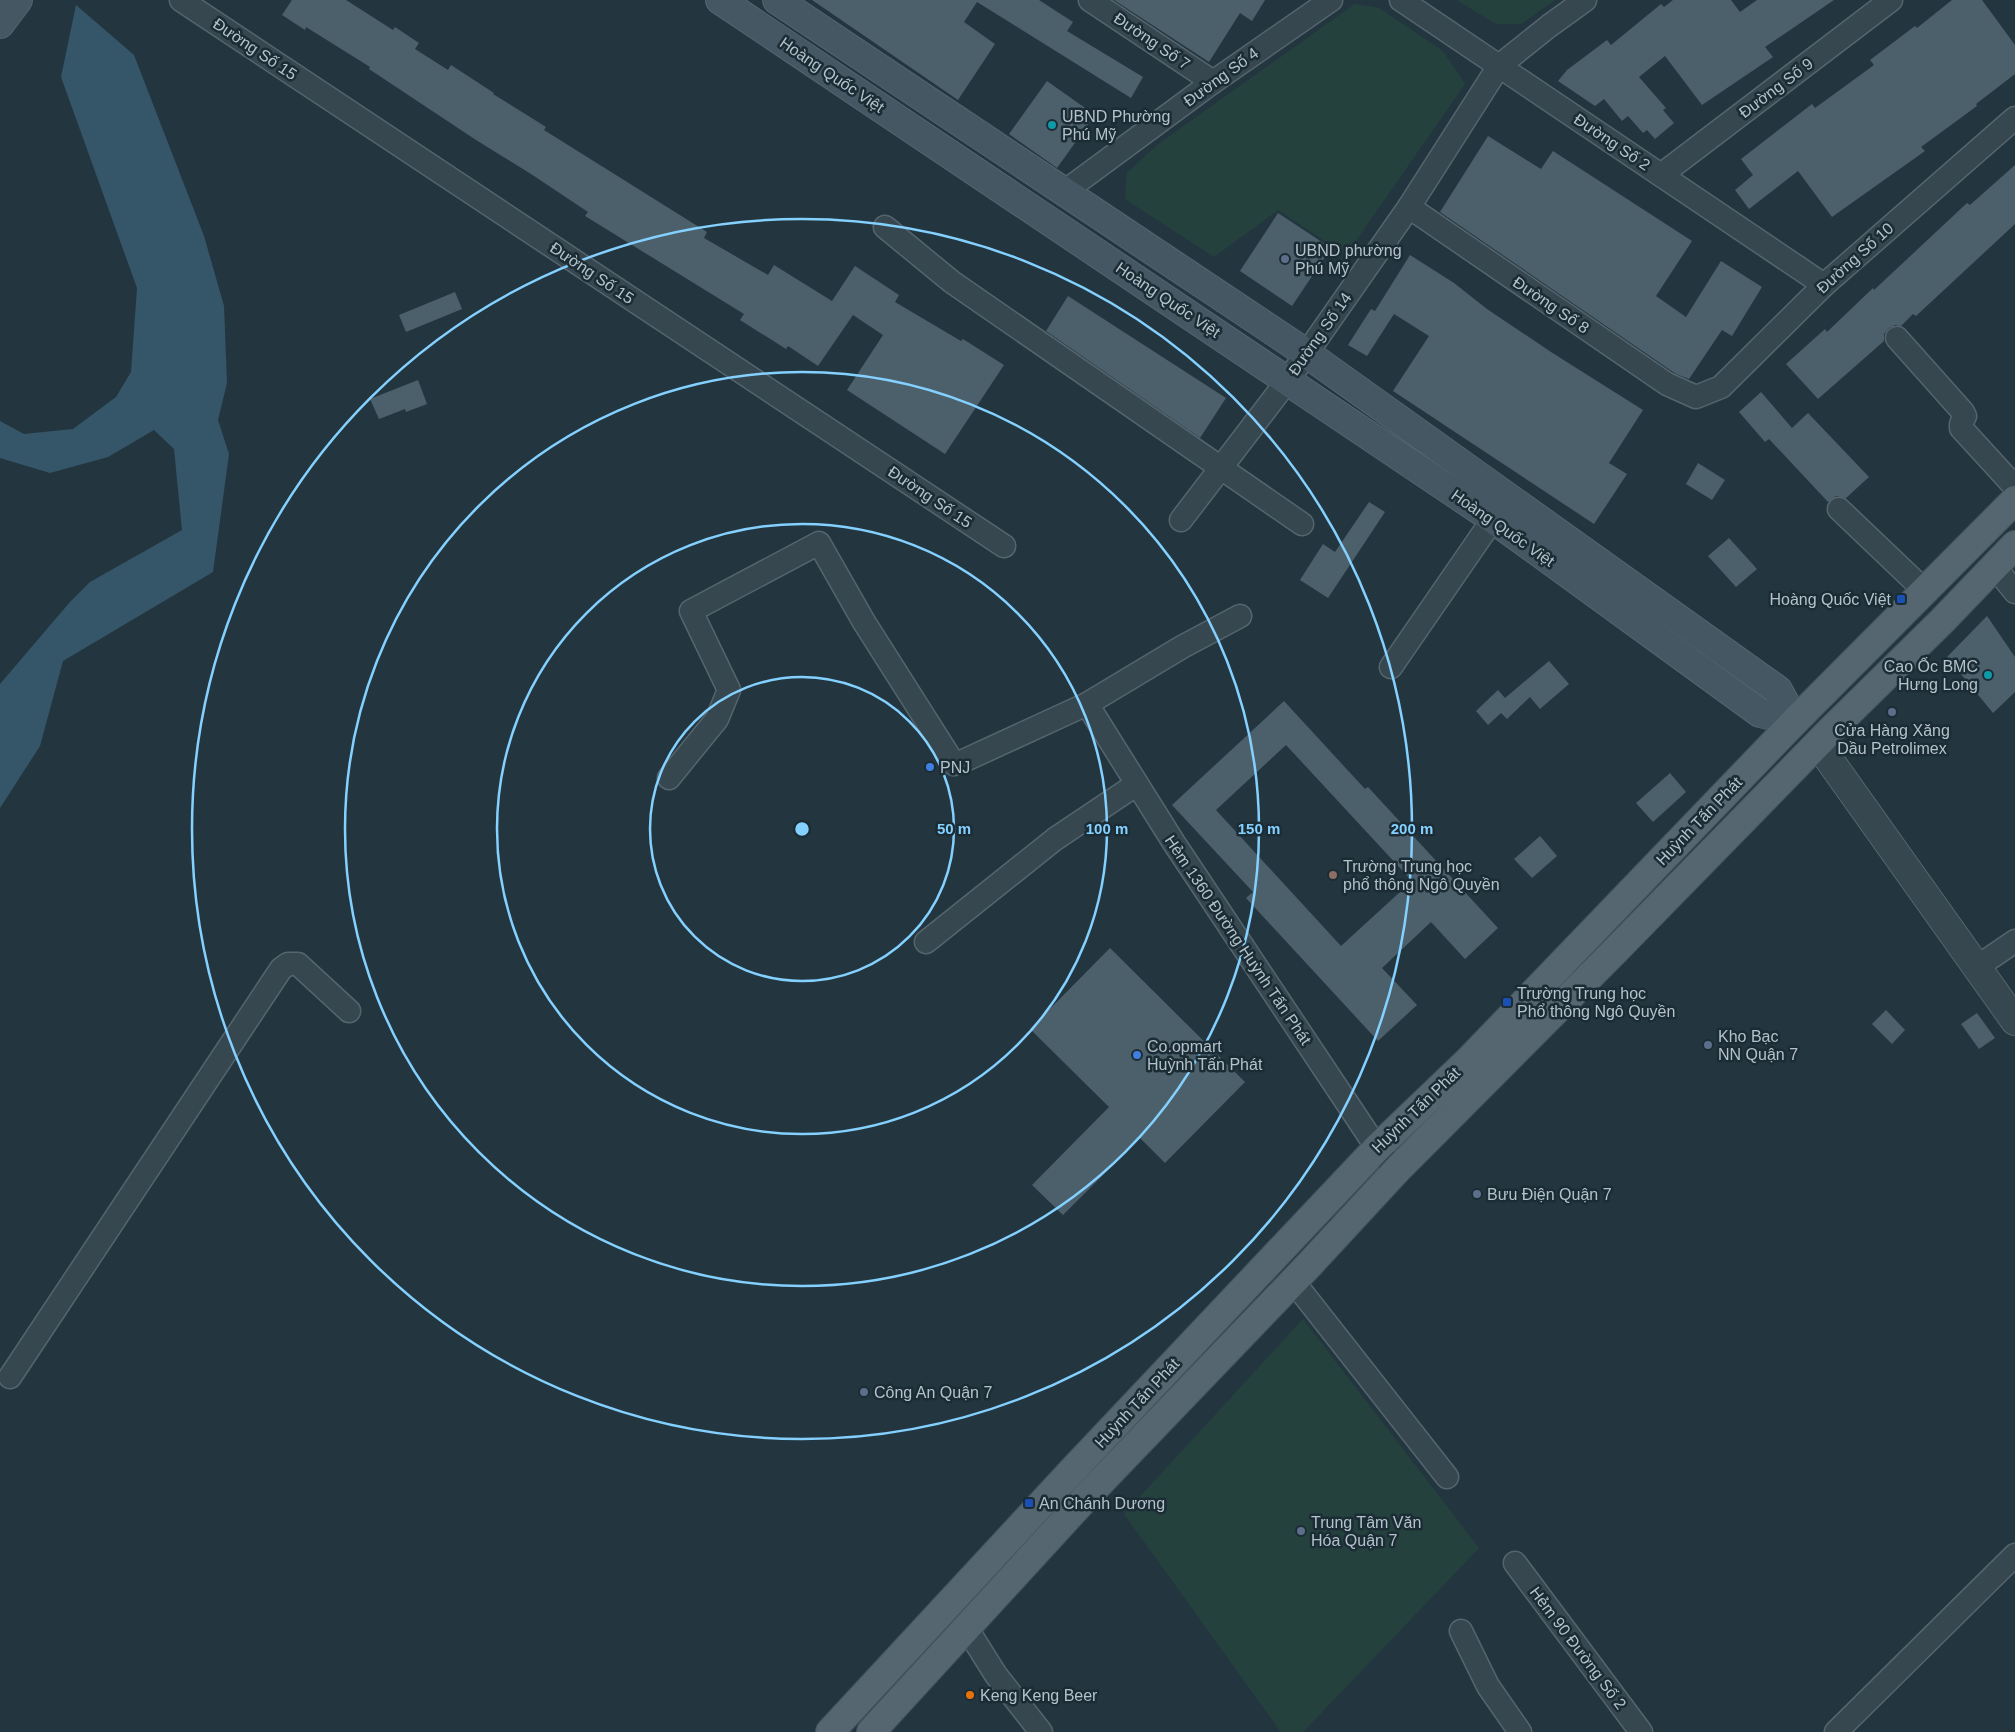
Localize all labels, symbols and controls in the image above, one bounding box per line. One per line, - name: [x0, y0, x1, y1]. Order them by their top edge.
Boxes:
- street label: Đường Số 7: [1111, 9, 1193, 73]
- street label: Đường Số 15: [210, 15, 300, 83]
- street label: Hoàng Quốc Việt: [777, 34, 888, 116]
- street label: Đường Số 4: [1180, 44, 1262, 110]
- street label: Đường Số 9: [1736, 55, 1816, 121]
- place label: UBND Phường Phú Mỹ: [1062, 108, 1170, 143]
- street label: Đường Số 2: [1571, 110, 1653, 174]
- marker: UBND Phường Phú Mỹ: [1046, 119, 1058, 131]
- street label: Đường Số 10: [1813, 219, 1897, 297]
- street label: Đường Số 15: [547, 239, 637, 307]
- place label: UBND phường Phú Mỹ: [1295, 242, 1402, 277]
- marker: UBND phường Phú Mỹ: [1279, 253, 1291, 265]
- street label: Hoàng Quốc Việt: [1113, 259, 1224, 341]
- street label: Đường Số 8: [1510, 273, 1592, 337]
- street label: Đường Số 14: [1285, 289, 1355, 379]
- street label: Đường Số 15: [885, 463, 975, 531]
- street label: Hoàng Quốc Việt: [1448, 486, 1558, 570]
- place label: Hoàng Quốc Việt: [1769, 591, 1892, 608]
- marker: Hoàng Quốc Việt: [1895, 593, 1907, 605]
- place label: Cao Ốc BMC Hưng Long: [1884, 656, 1978, 693]
- marker: Cao Ốc BMC Hưng Long: [1982, 669, 1994, 681]
- marker: Cửa Hàng Xăng Dầu Petrolimex: [1886, 706, 1898, 718]
- place label: Cửa Hàng Xăng Dầu Petrolimex: [1834, 722, 1950, 757]
- place label: PNJ: [940, 759, 970, 776]
- marker: PNJ: [924, 761, 936, 773]
- street label: Huỳnh Tấn Phát: [1653, 773, 1746, 868]
- centre of rings: [793, 820, 811, 838]
- text: 50 m: [937, 820, 971, 837]
- text: 100 m: [1086, 820, 1128, 837]
- text: 150 m: [1238, 820, 1280, 837]
- text: 200 m: [1391, 820, 1433, 837]
- street label: Hẻm 1360 Đường Huỳnh Tấn Phát: [1161, 832, 1315, 1048]
- place label: Trường Trung học phổ thông Ngô Quyền: [1343, 858, 1500, 893]
- marker: Trường Trung học phổ thông Ngô Quyền: [1327, 869, 1339, 881]
- place label: Trường Trung học Phổ thông Ngô Quyền: [1517, 985, 1675, 1020]
- marker: Trường Trung học Phổ thông Ngô Quyền: [1501, 996, 1513, 1008]
- place label: Kho Bạc NN Quận 7: [1718, 1028, 1798, 1063]
- place label: Co.opmart Huỳnh Tấn Phát: [1147, 1038, 1263, 1073]
- marker: Kho Bạc NN Quận 7: [1702, 1039, 1714, 1051]
- marker: Co.opmart Huỳnh Tấn Phát: [1131, 1049, 1143, 1061]
- street label: Huỳnh Tấn Phát: [1369, 1063, 1464, 1156]
- place label: Bưu Điện Quận 7: [1487, 1186, 1612, 1203]
- marker: Bưu Điện Quận 7: [1471, 1188, 1483, 1200]
- street label: Huỳnh Tấn Phát: [1091, 1355, 1183, 1451]
- place label: Công An Quận 7: [874, 1384, 992, 1401]
- marker: Công An Quận 7: [858, 1386, 870, 1398]
- place label: An Chánh Dương: [1039, 1495, 1165, 1512]
- marker: An Chánh Dương: [1023, 1497, 1035, 1509]
- place label: Trung Tâm Văn Hóa Quận 7: [1311, 1514, 1421, 1549]
- marker: Trung Tâm Văn Hóa Quận 7: [1295, 1525, 1307, 1537]
- street label: Hẻm 90 Đường Số 2: [1527, 1584, 1629, 1712]
- place label: Keng Keng Beer: [980, 1687, 1098, 1704]
- marker: Keng Keng Beer: [964, 1689, 976, 1701]

